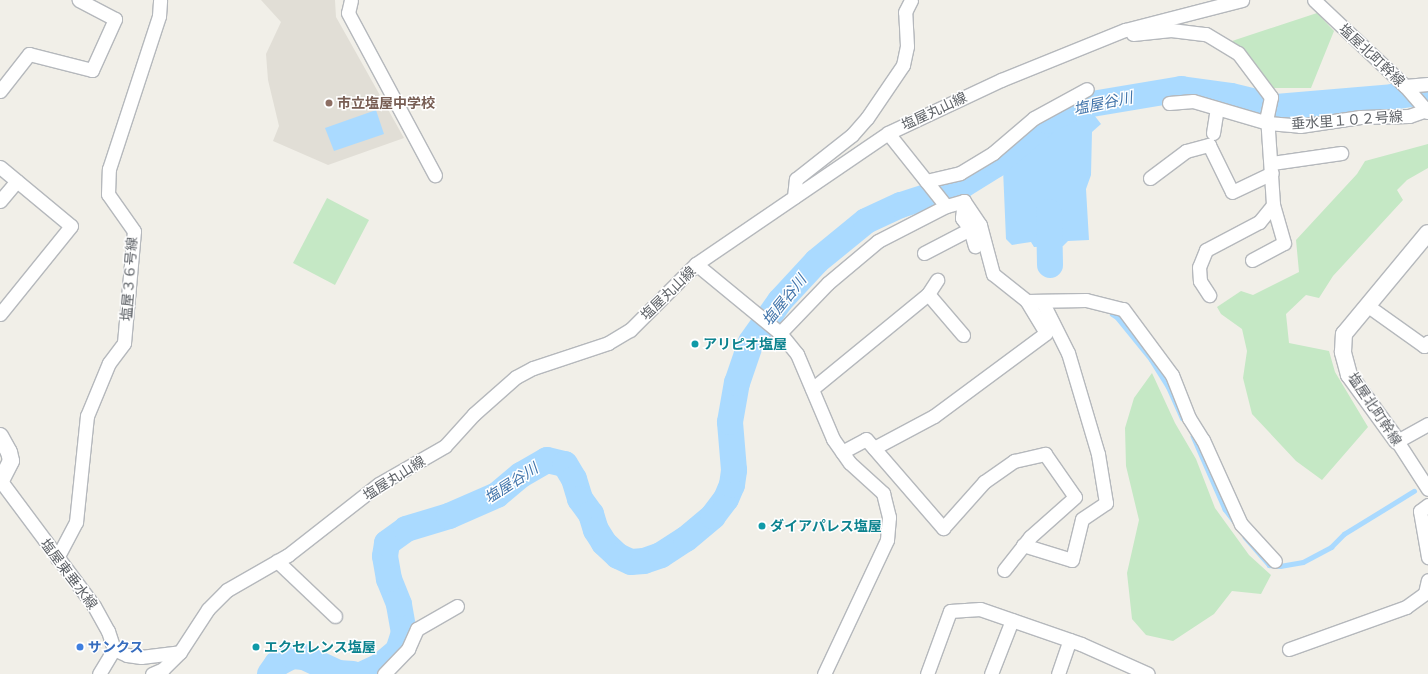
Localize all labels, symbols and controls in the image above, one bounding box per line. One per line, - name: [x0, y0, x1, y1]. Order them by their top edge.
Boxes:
- street label: 塩屋北町幹線: [1336, 20, 1408, 90]
- water label: 塩屋谷川: [1072, 88, 1134, 118]
- street label: 塩屋丸山線: [899, 89, 969, 133]
- place label: 市立塩屋中学校: [337, 95, 435, 111]
- marker: 市立塩屋中学校: [324, 98, 334, 108]
- street label: 垂水里１０２号線: [1291, 108, 1403, 132]
- street label: 塩屋３６号線: [118, 237, 140, 321]
- street label: 塩屋丸山線: [637, 263, 699, 323]
- water label: 塩屋谷川: [758, 271, 810, 329]
- place label: アリピオ塩屋: [703, 336, 787, 352]
- marker: アリピオ塩屋: [690, 339, 700, 349]
- street label: 塩屋北町幹線: [1345, 369, 1405, 449]
- street label: 塩屋丸山線: [360, 452, 428, 504]
- water label: 塩屋谷川: [481, 459, 541, 507]
- place label: ダイアパレス塩屋: [770, 518, 882, 534]
- marker: ダイアパレス塩屋: [757, 521, 767, 531]
- street label: 塩屋東垂水線: [37, 535, 101, 613]
- place label: サンクス: [88, 639, 144, 655]
- place label: エクセレンス塩屋: [264, 639, 376, 655]
- marker: サンクス: [75, 642, 85, 652]
- marker: エクセレンス塩屋: [251, 642, 261, 652]

